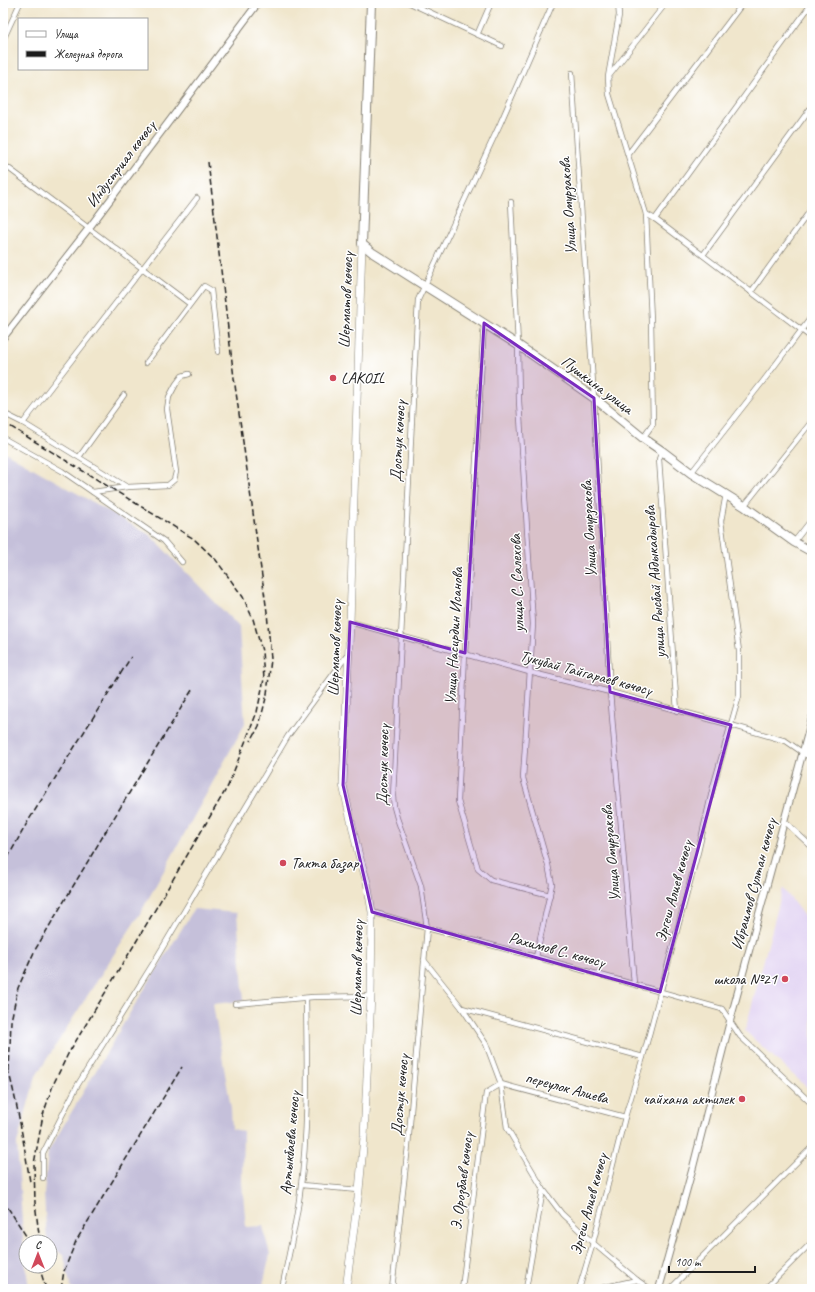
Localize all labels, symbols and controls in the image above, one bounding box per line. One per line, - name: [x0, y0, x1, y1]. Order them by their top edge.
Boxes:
- legend: [18, 18, 148, 70]
- text: Улица: [54, 26, 79, 42]
- text: Железная дорога: [54, 46, 123, 62]
- street label: Индустриал көчөсү: [82, 115, 162, 212]
- street label: Улица Омурзакова: [555, 155, 581, 255]
- street label: Шерматов көчөсү: [334, 249, 358, 349]
- street label: Пушкина улица: [557, 351, 638, 420]
- place label: LAKOIL: [341, 368, 385, 388]
- marker: LAKOIL: [328, 373, 338, 383]
- street label: Достук көчөсү: [386, 397, 410, 482]
- street label: Улица Омурзакова: [576, 478, 602, 578]
- street label: улица Рысбай Абдыкадырова: [640, 503, 670, 660]
- street label: улица С. Салехова: [505, 532, 529, 634]
- street label: Улица Насирдин Исанова: [440, 565, 468, 705]
- street label: Шерматов көчөсү: [323, 597, 347, 697]
- street label: Тукубай Тайгараев көчөсү: [518, 646, 656, 701]
- street label: Достук көчөсү: [372, 722, 394, 806]
- street label: Улица Омурзакова: [597, 802, 625, 902]
- street label: Ибраимов Султан көчөсү: [727, 814, 782, 952]
- street label: Эргеш Алиев көчөсү: [651, 836, 698, 944]
- place label: Такта базар: [291, 853, 359, 873]
- marker: Такта базар: [278, 858, 288, 868]
- street label: Шерматов көчөсү: [346, 917, 368, 1017]
- street label: Рахимов С. көчөсү: [507, 928, 609, 973]
- place label: школа №21: [713, 969, 778, 989]
- marker: школа №21: [780, 974, 790, 984]
- street label: Достук көчөсү: [386, 1051, 414, 1137]
- street label: переулок Алиева: [523, 1067, 612, 1109]
- street label: Артыкбаева көчөсү: [275, 1088, 305, 1196]
- place label: чайхана актилек: [643, 1089, 735, 1109]
- marker: чайхана актилек: [737, 1094, 747, 1104]
- street label: Э. Орозбаев көчөсү: [446, 1129, 478, 1231]
- street label: Эргеш Алиев көчөсү: [566, 1149, 613, 1257]
- north arrow: [18, 1234, 58, 1274]
- text: С: [35, 1237, 42, 1251]
- scale bar: [669, 1248, 755, 1274]
- text: 100 m: [675, 1254, 702, 1270]

